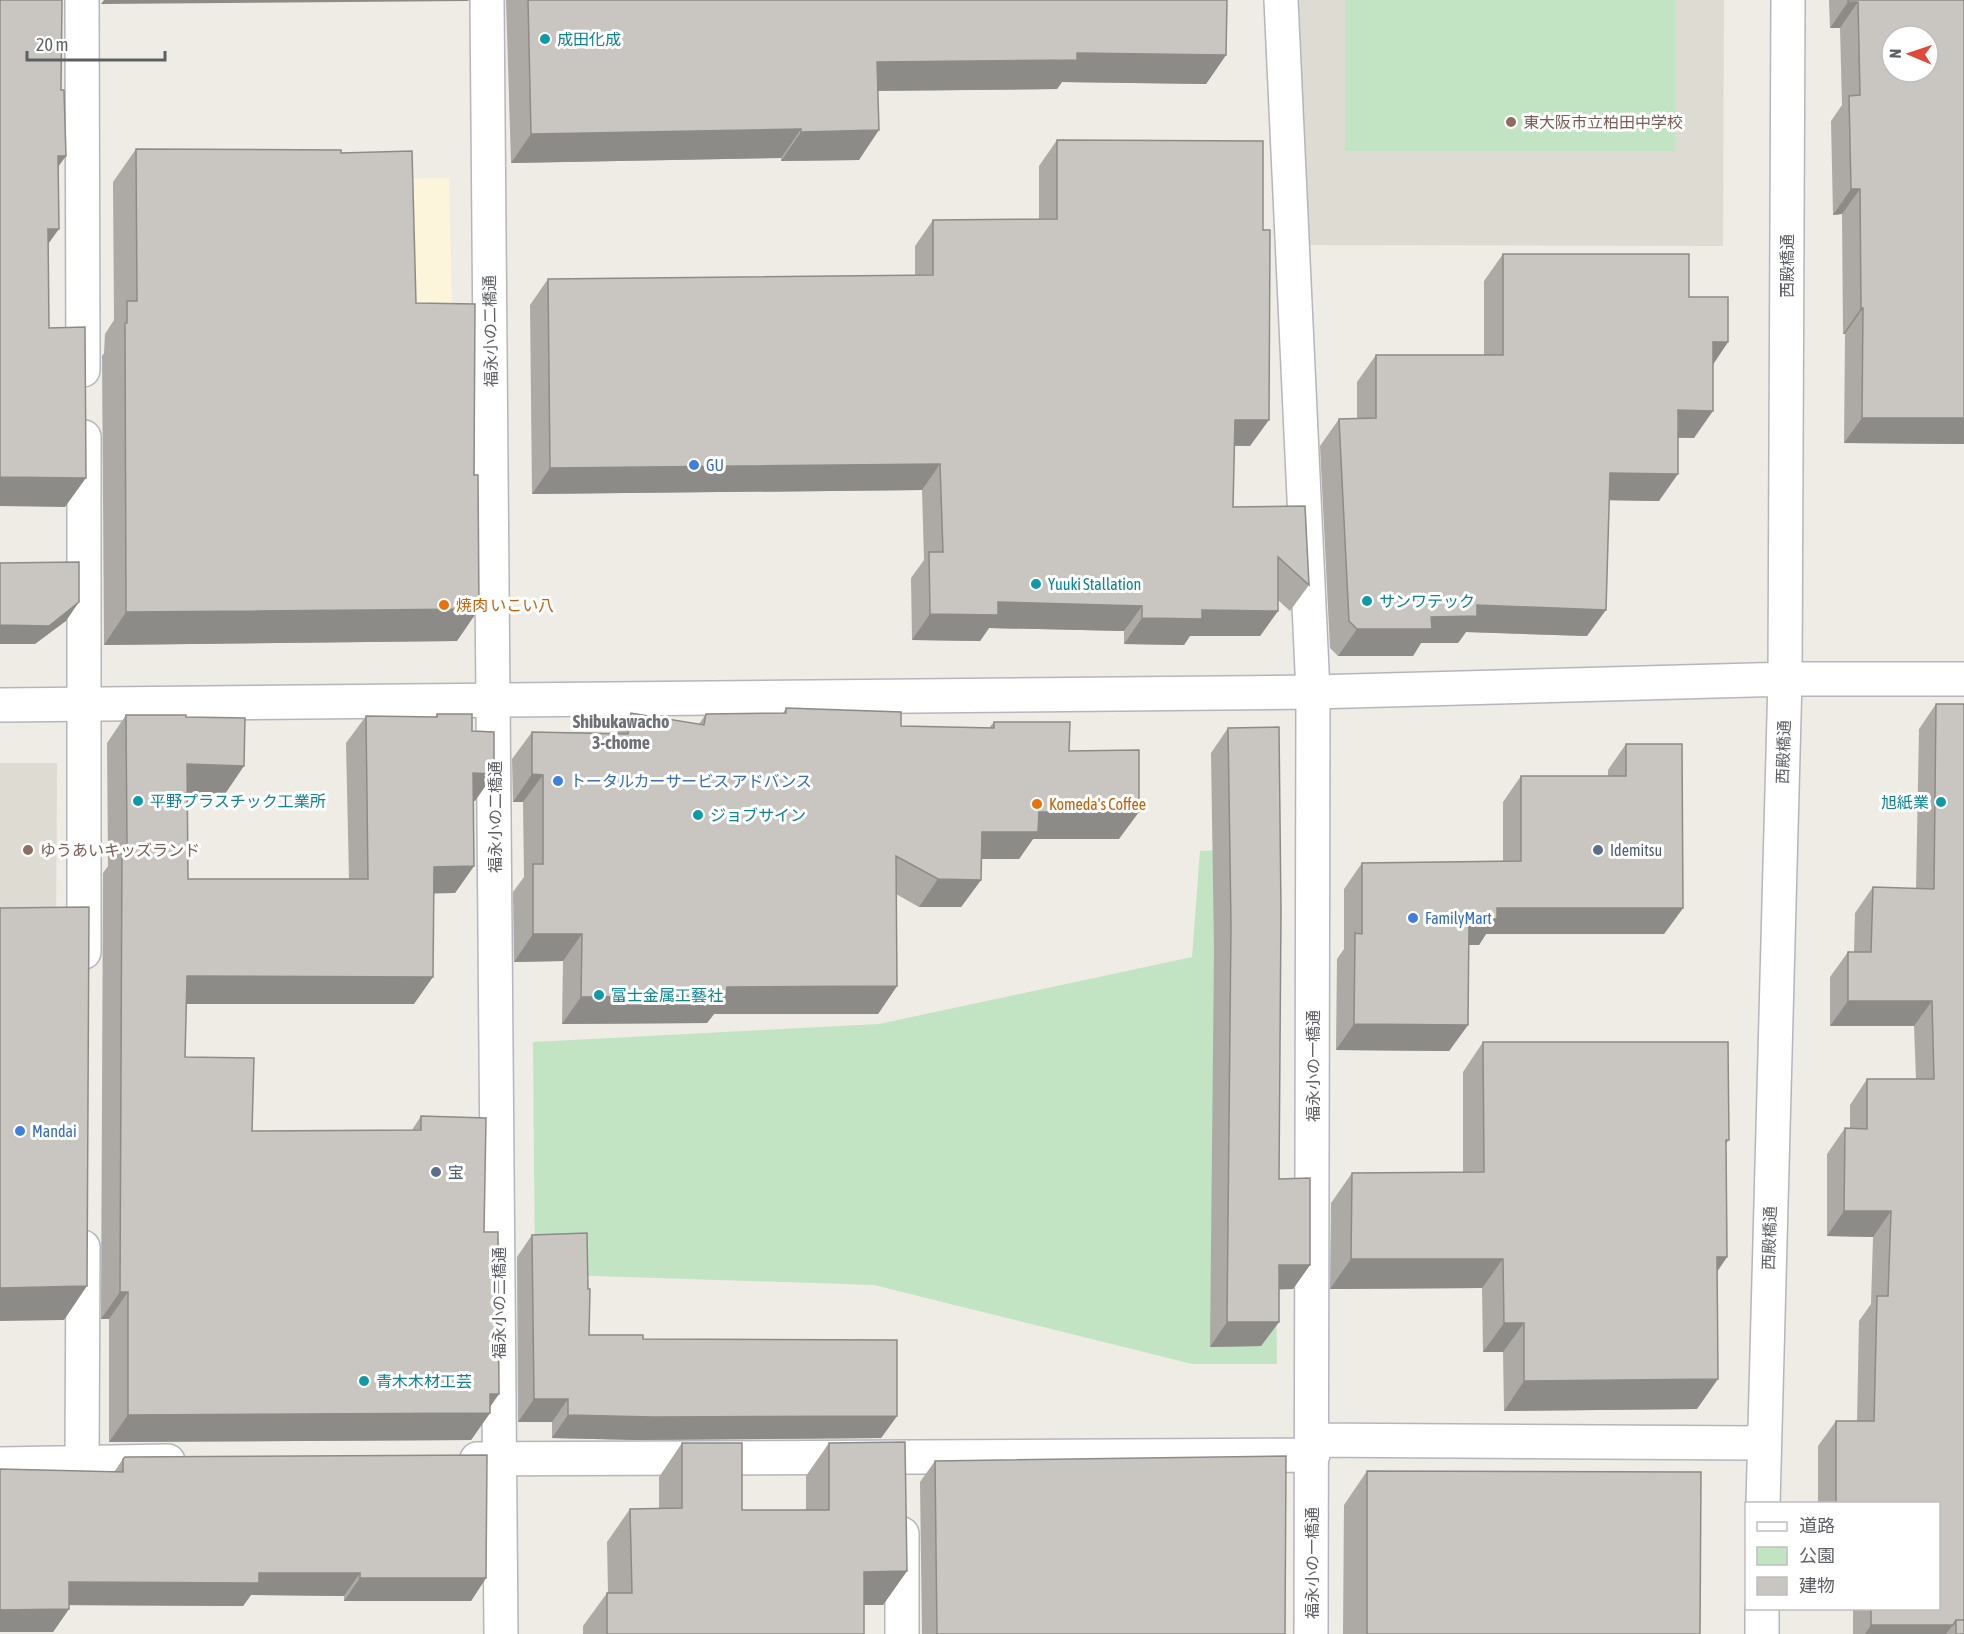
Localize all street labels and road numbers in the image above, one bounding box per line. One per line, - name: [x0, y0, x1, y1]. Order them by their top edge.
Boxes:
- street label: 西殿橋通: [1778, 234, 1796, 298]
- street label: 福永小の二橋通: [480, 275, 500, 387]
- street label: 西殿橋通: [1773, 720, 1793, 784]
- street label: 福永小の二橋通: [486, 761, 504, 873]
- street label: 福永小の一橋通: [1304, 1010, 1322, 1122]
- street label: 西殿橋通: [1759, 1206, 1779, 1270]
- street label: 福永小の二橋通: [490, 1247, 508, 1359]
- street label: 福永小の一橋通: [1303, 1507, 1321, 1619]

